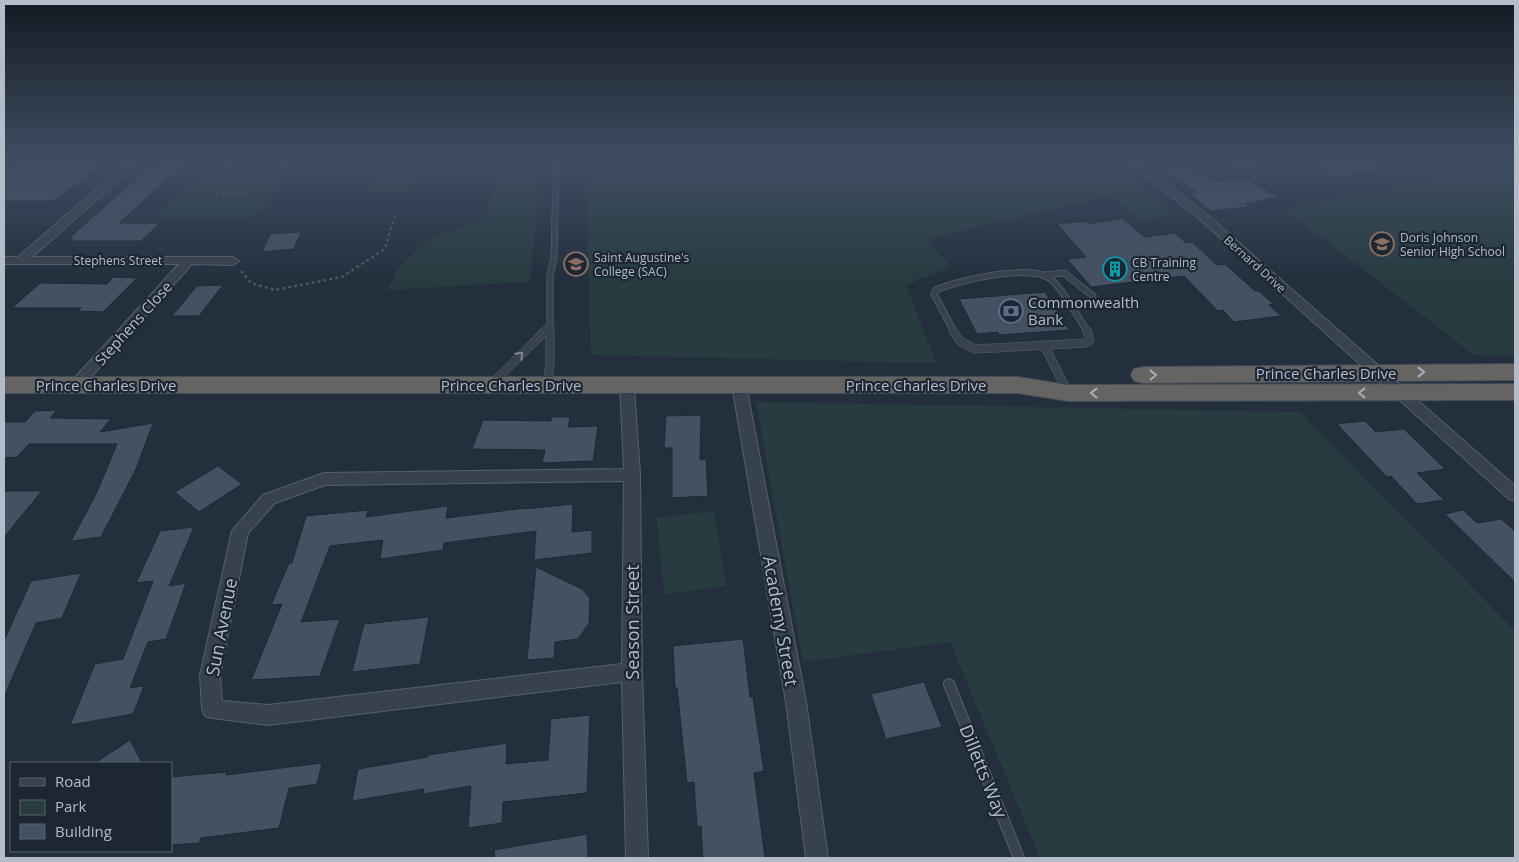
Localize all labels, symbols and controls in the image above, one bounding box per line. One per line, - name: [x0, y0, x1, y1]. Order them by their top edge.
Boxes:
- place label: Doris Johnson Senior High School: [1400, 229, 1505, 260]
- school or university icon: Doris Johnson Senior High School: [1369, 231, 1395, 257]
- street label: Bernard Drive: [1220, 232, 1290, 297]
- place label: Saint Augustine's College (SAC): [594, 249, 690, 280]
- school or university icon: Saint Augustine's College (SAC): [563, 251, 589, 277]
- street label: Stephens Street: [74, 252, 162, 269]
- place label: CB Training Centre: [1132, 254, 1196, 285]
- building icon: CB Training Centre: [1102, 256, 1128, 282]
- street label: Stephens Close: [90, 277, 176, 369]
- place label: Commonwealth Bank: [1028, 292, 1139, 329]
- bank icon: Commonwealth Bank: [998, 298, 1024, 324]
- one-way arrow: [515, 352, 524, 361]
- street label: Prince Charles Drive: [1256, 363, 1396, 383]
- one-way arrow: [1417, 367, 1425, 378]
- one-way arrow: [1150, 370, 1158, 380]
- street label: Prince Charles Drive: [36, 375, 176, 395]
- street label: Prince Charles Drive: [441, 375, 581, 395]
- street label: Prince Charles Drive: [846, 375, 986, 395]
- one-way arrow: [1090, 388, 1098, 398]
- one-way arrow: [1357, 388, 1365, 398]
- street label: Academy Street: [758, 554, 804, 688]
- street label: Season Street: [620, 564, 644, 680]
- street label: Sun Avenue: [200, 576, 242, 678]
- street label: Dilletts Way: [954, 721, 1014, 822]
- legend: [10, 762, 172, 852]
- text: Road: [55, 771, 91, 791]
- text: Park: [55, 796, 86, 816]
- text: Building: [55, 821, 112, 841]

